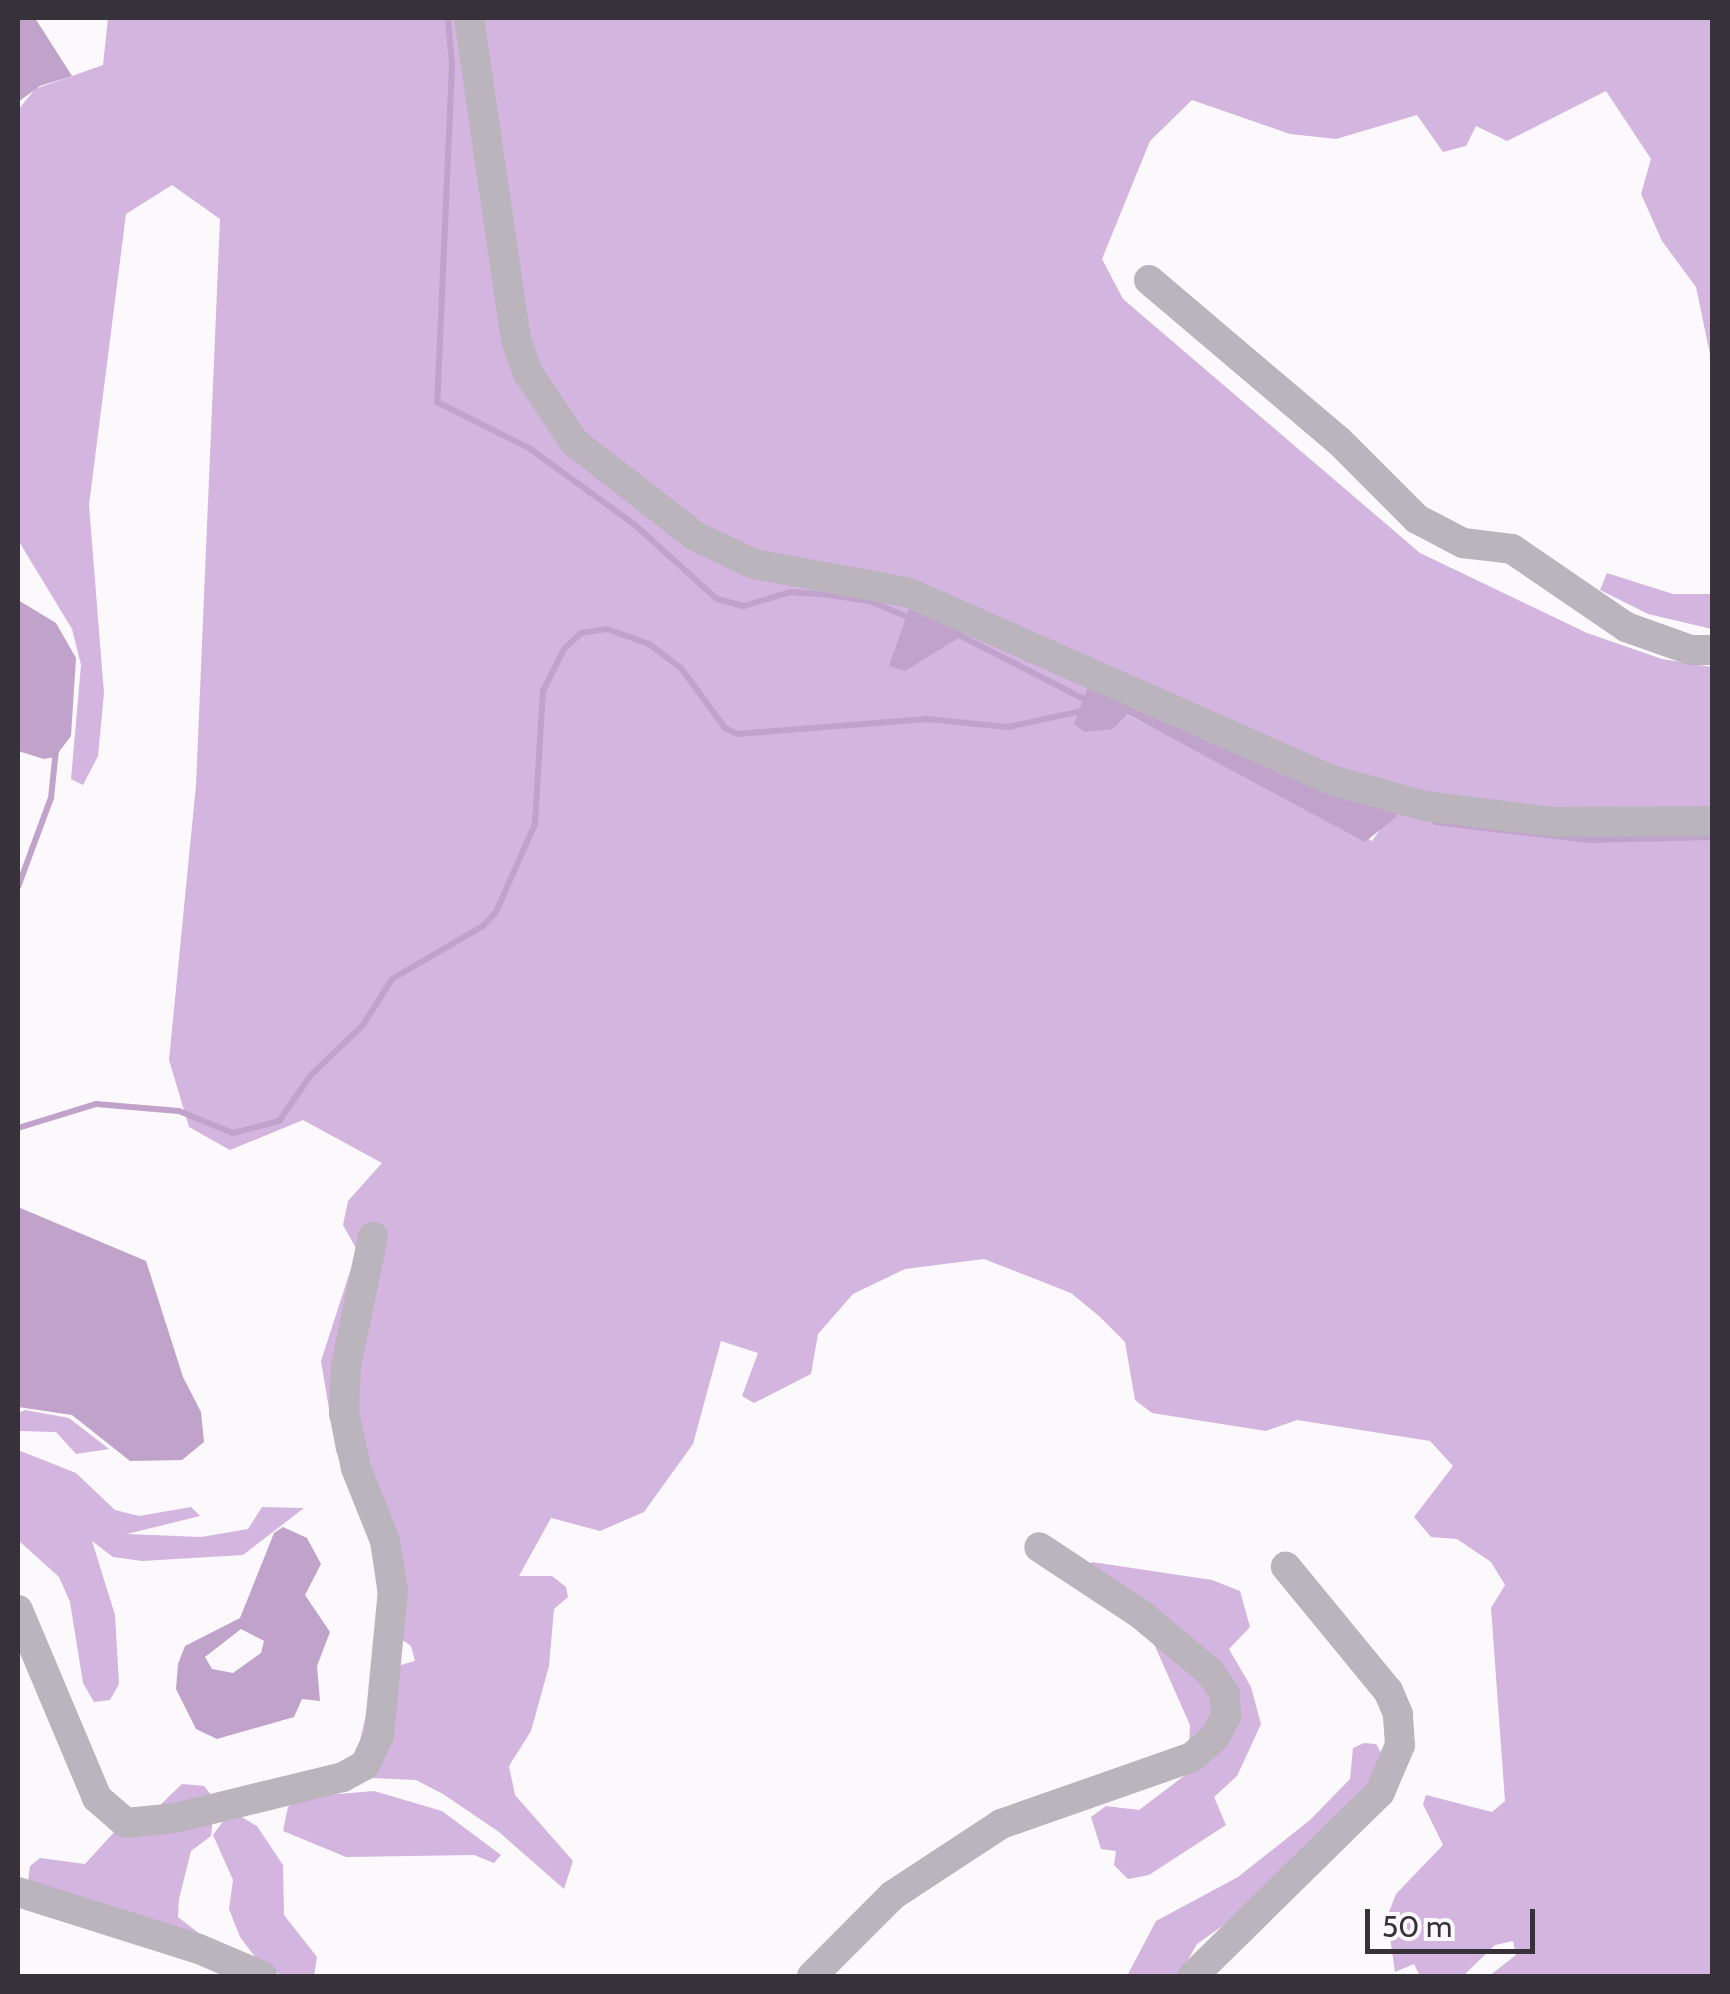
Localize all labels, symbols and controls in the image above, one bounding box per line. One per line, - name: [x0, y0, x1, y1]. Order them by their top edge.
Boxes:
- scale bar: [1370, 1889, 1540, 1951]
- text: 50 m: [1382, 1908, 1452, 1945]

